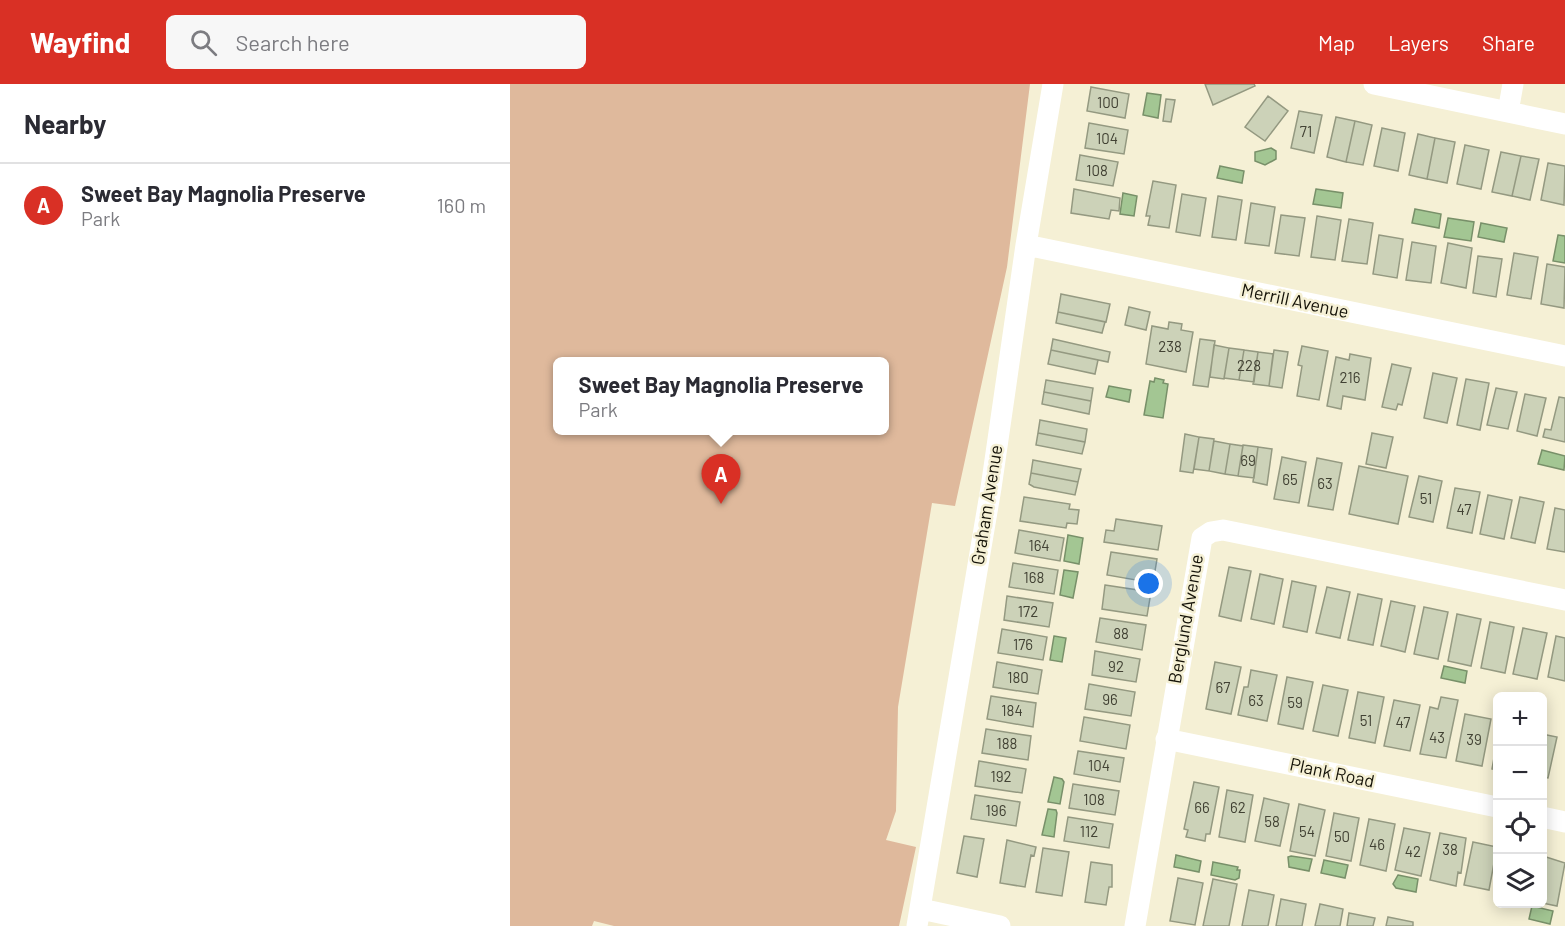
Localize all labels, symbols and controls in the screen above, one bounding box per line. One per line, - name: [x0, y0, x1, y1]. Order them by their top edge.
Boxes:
- search box: [166, 15, 586, 69]
- text: Wayfind: [30, 25, 130, 59]
- icon: search: [187, 26, 220, 59]
- text: Search here: [235, 29, 350, 55]
- text: Map: [1318, 30, 1355, 55]
- text: Layers: [1388, 30, 1449, 55]
- text: Share: [1482, 30, 1535, 55]
- house number: 100: [1097, 93, 1119, 111]
- text: Nearby: [24, 108, 106, 139]
- house number: 71: [1300, 122, 1312, 140]
- house number: 104: [1096, 129, 1118, 147]
- house number: 108: [1086, 161, 1108, 179]
- text: Sweet Bay Magnolia Preserve: [81, 180, 366, 206]
- text: A: [37, 193, 50, 217]
- text: 160 m: [437, 193, 486, 217]
- text: Park: [81, 206, 120, 230]
- street label: Merrill Avenue: [1239, 278, 1351, 322]
- house number: 238: [1158, 337, 1182, 355]
- house number: 228: [1237, 356, 1261, 374]
- popup: [553, 357, 889, 435]
- house number: 216: [1340, 368, 1360, 386]
- text: Sweet Bay Magnolia Preserve: [579, 371, 863, 397]
- text: Park: [579, 397, 618, 421]
- street label: Graham Avenue: [966, 443, 1006, 566]
- house number: 69: [1240, 451, 1256, 469]
- pin: A: [702, 454, 740, 504]
- house number: 65: [1282, 470, 1298, 488]
- house number: 63: [1317, 474, 1333, 492]
- house number: 51: [1420, 489, 1432, 507]
- house number: 47: [1457, 500, 1471, 518]
- house number: 164: [1028, 536, 1050, 554]
- street label: Berglund Avenue: [1163, 552, 1207, 685]
- house number: 168: [1024, 568, 1044, 586]
- your location: [1134, 569, 1163, 598]
- house number: 172: [1018, 602, 1038, 620]
- house number: 88: [1113, 624, 1129, 642]
- house number: 176: [1013, 635, 1033, 653]
- house number: 92: [1108, 657, 1124, 675]
- house number: 180: [1007, 668, 1029, 686]
- house number: 67: [1216, 678, 1230, 696]
- house number: 96: [1102, 690, 1118, 708]
- house number: 63: [1248, 691, 1264, 709]
- map controls: [1493, 692, 1547, 908]
- button: +: [1493, 692, 1547, 746]
- house number: 59: [1287, 693, 1303, 711]
- house number: 184: [1001, 701, 1023, 719]
- house number: 51: [1360, 711, 1372, 729]
- house number: 47: [1396, 713, 1410, 731]
- house number: 43: [1429, 728, 1445, 746]
- house number: 39: [1466, 730, 1482, 748]
- house number: 188: [997, 734, 1017, 752]
- button: −: [1493, 746, 1547, 800]
- street label: Plank Road: [1288, 752, 1377, 792]
- house number: 104: [1088, 756, 1110, 774]
- house number: 192: [990, 767, 1012, 785]
- house number: 108: [1083, 790, 1105, 808]
- house number: 66: [1194, 798, 1210, 816]
- house number: 62: [1230, 798, 1246, 816]
- button: locate: [1493, 800, 1547, 854]
- house number: 196: [986, 801, 1006, 819]
- house number: 58: [1264, 812, 1280, 830]
- house number: 112: [1080, 822, 1098, 840]
- house number: 54: [1299, 822, 1315, 840]
- house number: 50: [1334, 827, 1350, 845]
- house number: 46: [1369, 835, 1385, 853]
- house number: 38: [1442, 840, 1458, 858]
- house number: 42: [1405, 842, 1421, 860]
- button: layers: [1493, 854, 1547, 908]

